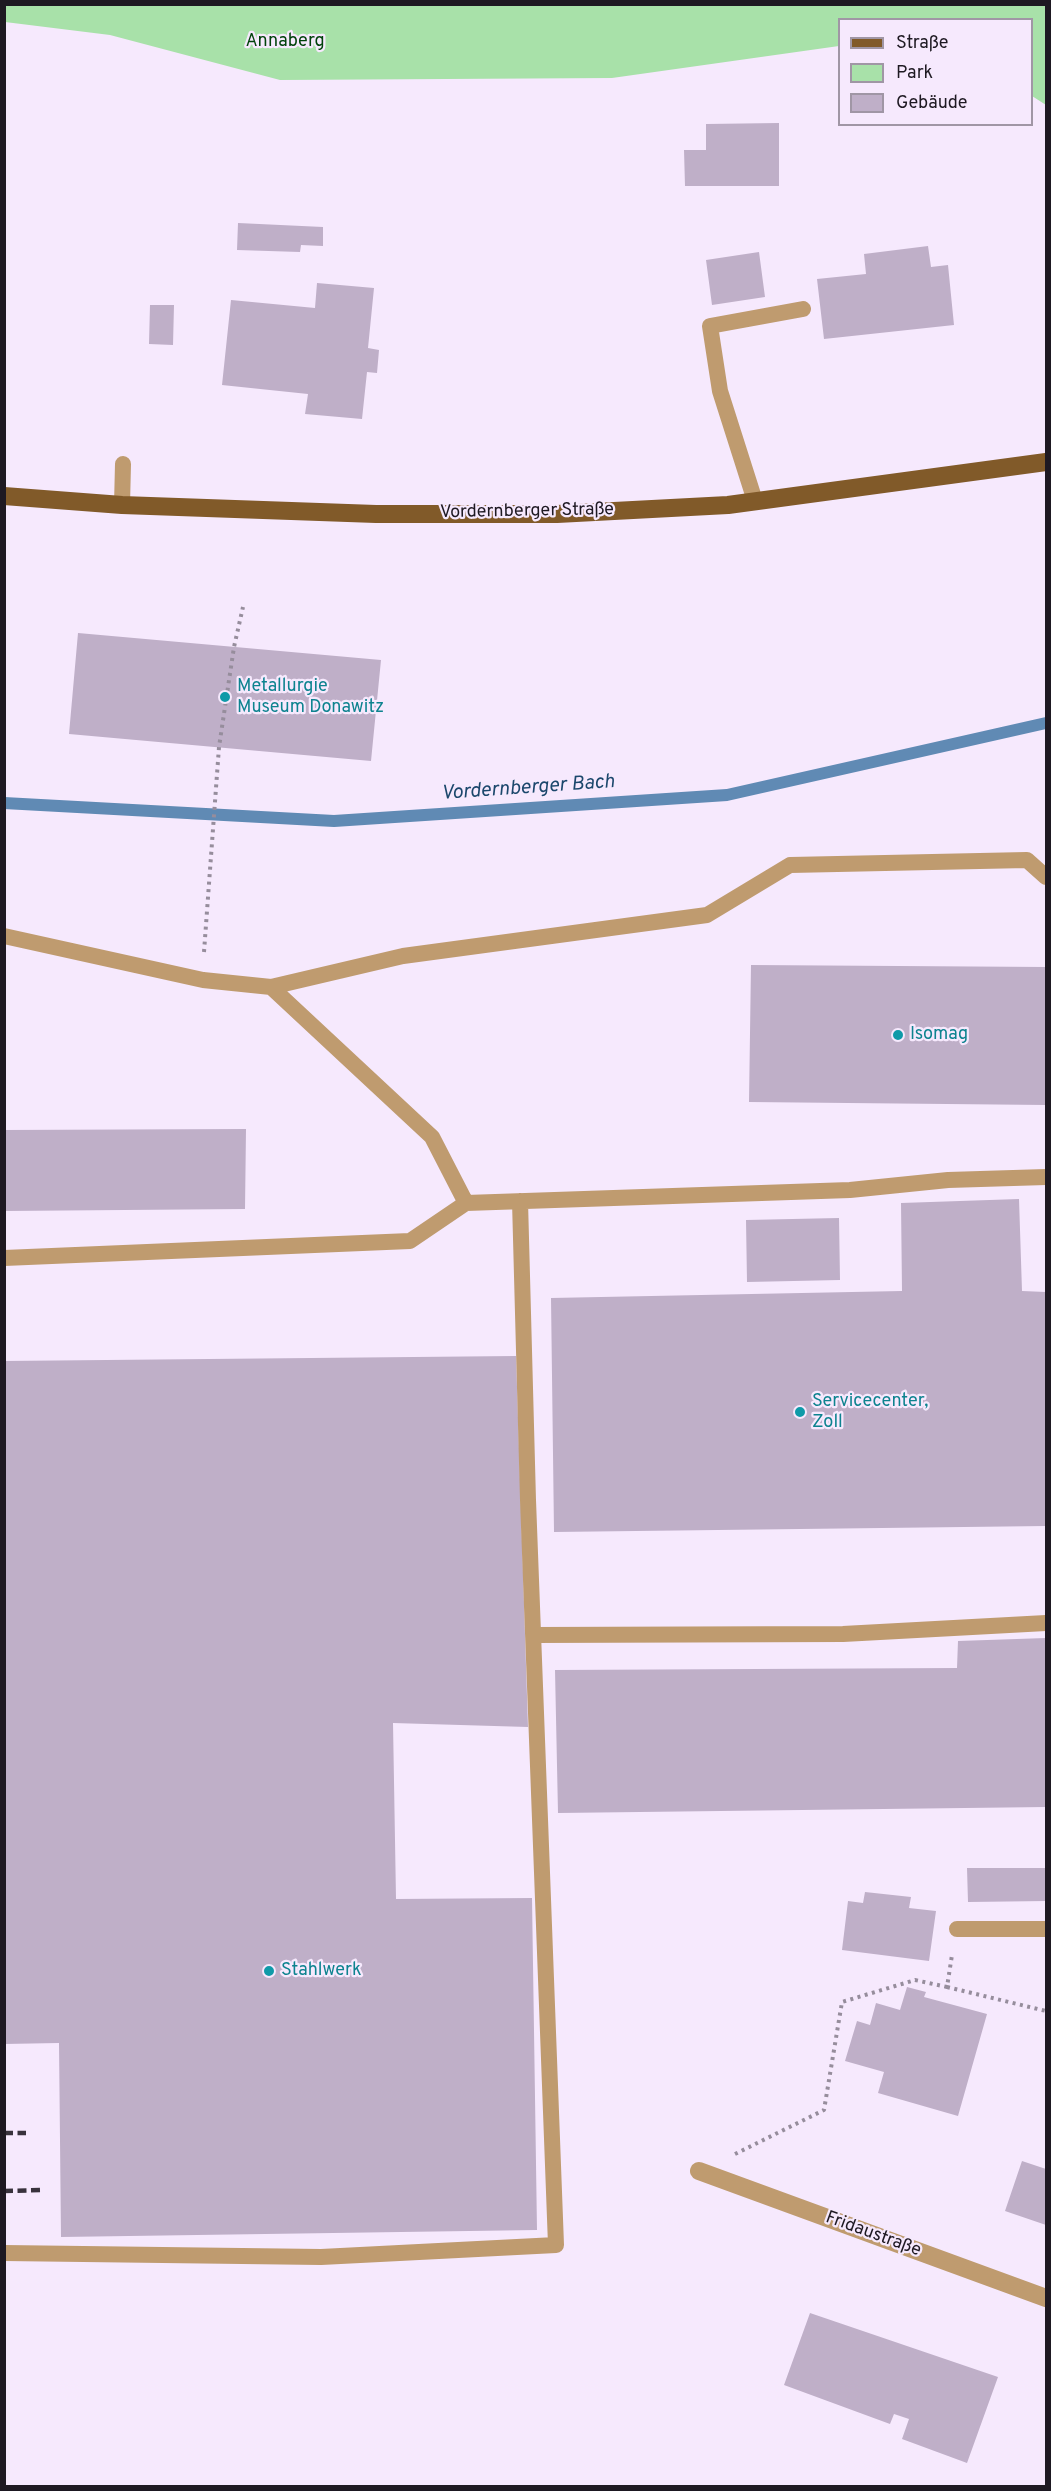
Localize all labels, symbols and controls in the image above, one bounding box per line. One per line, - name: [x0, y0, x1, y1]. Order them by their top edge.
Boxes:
- legend: [838, 18, 1033, 126]
- park label: Annaberg: [245, 31, 325, 53]
- text: Straße: [896, 32, 948, 55]
- text: Park: [896, 62, 933, 85]
- text: Gebäude: [896, 92, 968, 115]
- street label: Vordernberger Straße: [440, 500, 614, 524]
- place label: Metallurgie Museum Donawitz: [237, 676, 384, 718]
- marker: Metallurgie Museum Donawitz: [218, 690, 232, 704]
- water label: Vordernberger Bach: [440, 771, 616, 807]
- place label: Isomag: [910, 1024, 968, 1046]
- marker: Isomag: [891, 1028, 905, 1042]
- place label: Servicecenter, Zoll: [812, 1391, 928, 1434]
- marker: Servicecenter, Zoll: [793, 1405, 807, 1419]
- place label: Stahlwerk: [281, 1960, 362, 1982]
- marker: Stahlwerk: [262, 1964, 276, 1978]
- street label: Fridaustraße: [822, 2208, 924, 2262]

